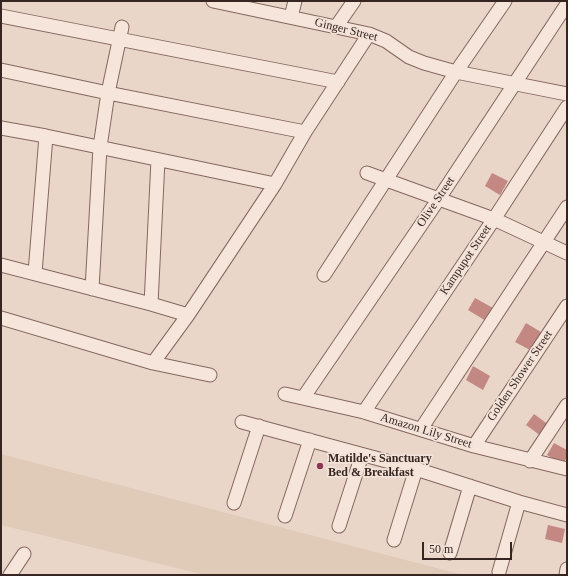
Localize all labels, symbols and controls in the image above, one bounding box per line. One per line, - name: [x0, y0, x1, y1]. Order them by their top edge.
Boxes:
- street label: Ginger Street: [313, 15, 379, 45]
- street label: Olive Street: [414, 174, 458, 230]
- street label: Kampupot Street: [437, 222, 495, 298]
- street label: Golden Shower Street: [484, 328, 556, 424]
- street label: Amazon Lily Street: [379, 410, 473, 452]
- place label: Matilde's Sanctuary Bed & Breakfast: [328, 452, 432, 480]
- marker: Matilde's Sanctuary Bed & Breakfast: [315, 461, 325, 471]
- scale bar: [424, 534, 514, 560]
- text: 50 m: [429, 542, 453, 556]

